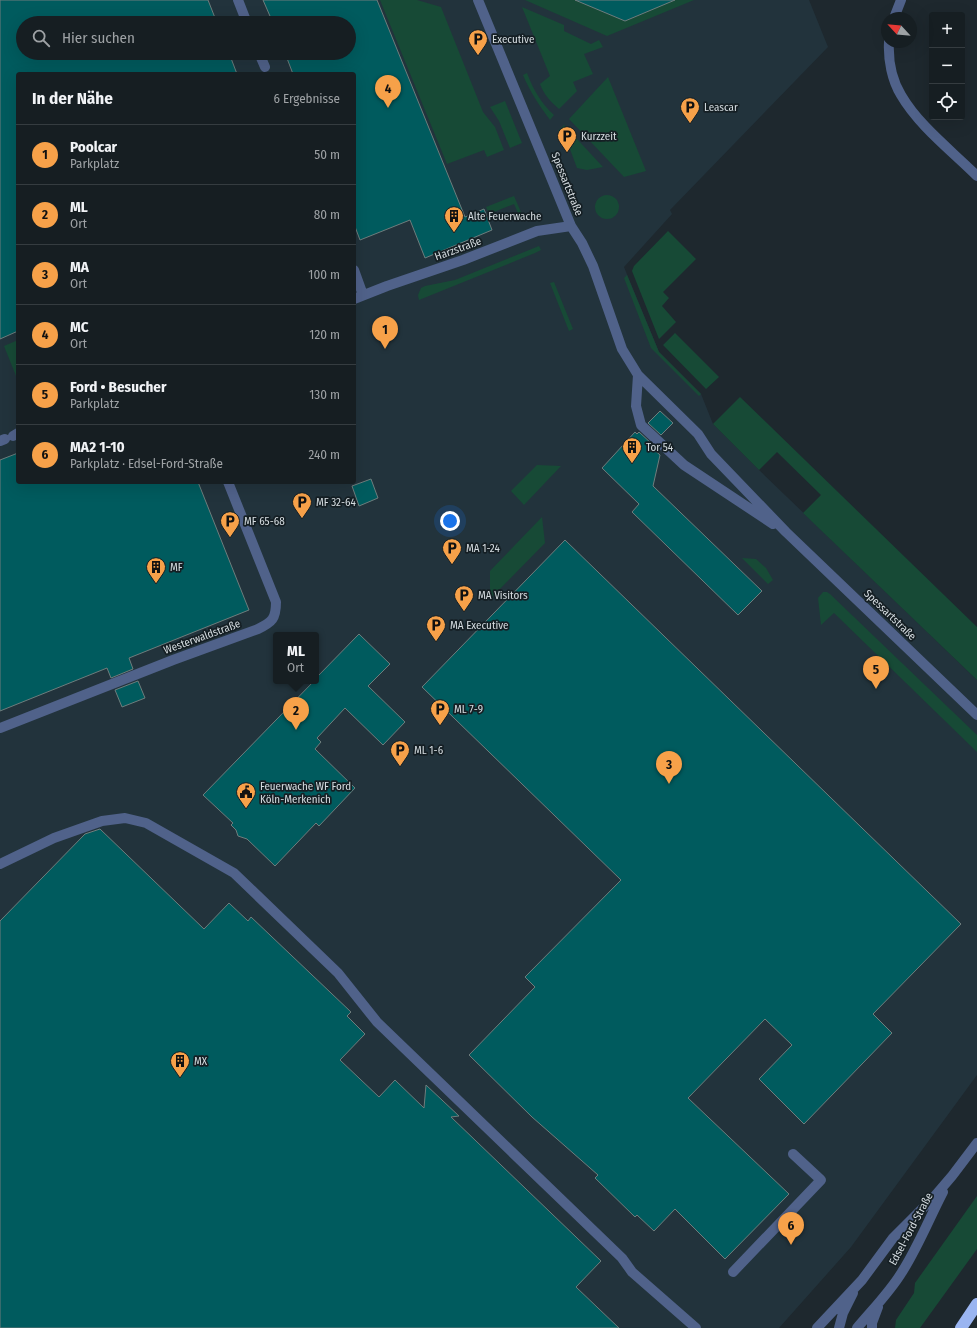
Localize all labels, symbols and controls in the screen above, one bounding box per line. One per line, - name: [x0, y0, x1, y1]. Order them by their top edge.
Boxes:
- north arrow: [881, 12, 917, 48]
- map controls: [929, 12, 965, 120]
- button: +: [929, 12, 965, 48]
- search box: [16, 16, 356, 60]
- icon: search: [30, 27, 52, 49]
- parking icon: Executive: [467, 28, 489, 56]
- text: Hier suchen: [62, 29, 135, 47]
- place label: Executive: [492, 33, 534, 46]
- button: −: [929, 48, 965, 84]
- pin: 4: [375, 75, 401, 108]
- button: locate: [929, 84, 965, 120]
- text: In der Nähe: [32, 88, 113, 109]
- text: 6 Ergebnisse: [273, 91, 340, 106]
- parking icon: Leascar: [679, 96, 701, 124]
- place label: Leascar: [704, 101, 738, 114]
- parking icon: Kurzzeit: [556, 125, 578, 153]
- place label: Kurzzeit: [581, 130, 617, 143]
- text: Poolcar: [70, 138, 117, 156]
- text: 1: [42, 147, 48, 162]
- text: 50 m: [314, 147, 340, 162]
- street label: Spessartstraße: [548, 150, 586, 218]
- text: Parkplatz: [70, 156, 119, 171]
- text: ML: [70, 198, 88, 216]
- building icon: Alte Feuerwache: [443, 205, 465, 233]
- text: 2: [42, 207, 48, 222]
- text: 80 m: [314, 207, 340, 222]
- place label: Alte Feuerwache: [468, 210, 541, 223]
- text: Ort: [70, 216, 87, 231]
- street label: Harzstraße: [433, 235, 483, 263]
- text: MA: [70, 258, 89, 276]
- text: 3: [42, 267, 48, 282]
- text: 100 m: [308, 267, 340, 282]
- text: Ort: [70, 276, 87, 291]
- pin: 1: [372, 316, 398, 349]
- text: MC: [70, 318, 89, 336]
- text: 4: [42, 327, 48, 342]
- text: 120 m: [309, 327, 340, 342]
- text: Ort: [70, 336, 87, 351]
- text: Ford • Besucher: [70, 378, 166, 396]
- text: 5: [42, 387, 48, 402]
- text: 130 m: [309, 387, 340, 402]
- text: Parkplatz: [70, 396, 119, 411]
- building icon: Tor 54: [621, 436, 643, 464]
- text: MA2 1-10: [70, 438, 125, 456]
- place label: Tor 54: [646, 441, 674, 454]
- text: 6: [42, 447, 48, 462]
- text: 240 m: [308, 447, 340, 462]
- text: Parkplatz · Edsel-Ford-Straße: [70, 456, 223, 471]
- parking icon: MF 32-64: [291, 491, 313, 519]
- place label: MF 32-64: [316, 496, 356, 509]
- parking icon: MF 65-68: [219, 510, 241, 538]
- your location: [440, 511, 460, 531]
- place label: MF 65-68: [244, 515, 285, 528]
- parking icon: MA 1-24: [441, 537, 463, 565]
- place label: MA 1-24: [466, 542, 500, 555]
- building icon: MF: [145, 556, 167, 584]
- place label: MF: [170, 561, 183, 574]
- parking icon: MA Visitors: [453, 584, 475, 612]
- street label: Spessartstraße: [861, 587, 919, 643]
- place label: MA Visitors: [478, 589, 528, 602]
- parking icon: MA Executive: [425, 614, 447, 642]
- street label: Westerwaldstraße: [162, 617, 242, 657]
- place label: MA Executive: [450, 619, 509, 632]
- popup: [273, 632, 319, 684]
- text: ML: [287, 642, 305, 660]
- pin: 5: [863, 656, 889, 689]
- text: Ort: [287, 660, 304, 675]
- pin: 2: [283, 697, 309, 730]
- parking icon: ML 7-9: [429, 698, 451, 726]
- place label: ML 7-9: [454, 703, 483, 716]
- parking icon: ML 1-6: [389, 739, 411, 767]
- place label: ML 1-6: [414, 744, 444, 757]
- pin: 3: [656, 751, 682, 784]
- place label: Feuerwache WF Ford Köln-Merkenich: [260, 780, 351, 806]
- public building icon: Feuerwache WF Ford Köln-Merkenich: [235, 781, 257, 809]
- building icon: MX: [169, 1050, 191, 1078]
- place label: MX: [194, 1055, 208, 1068]
- street label: Edsel-Ford-Straße: [886, 1190, 936, 1268]
- pin: 6: [778, 1212, 804, 1245]

